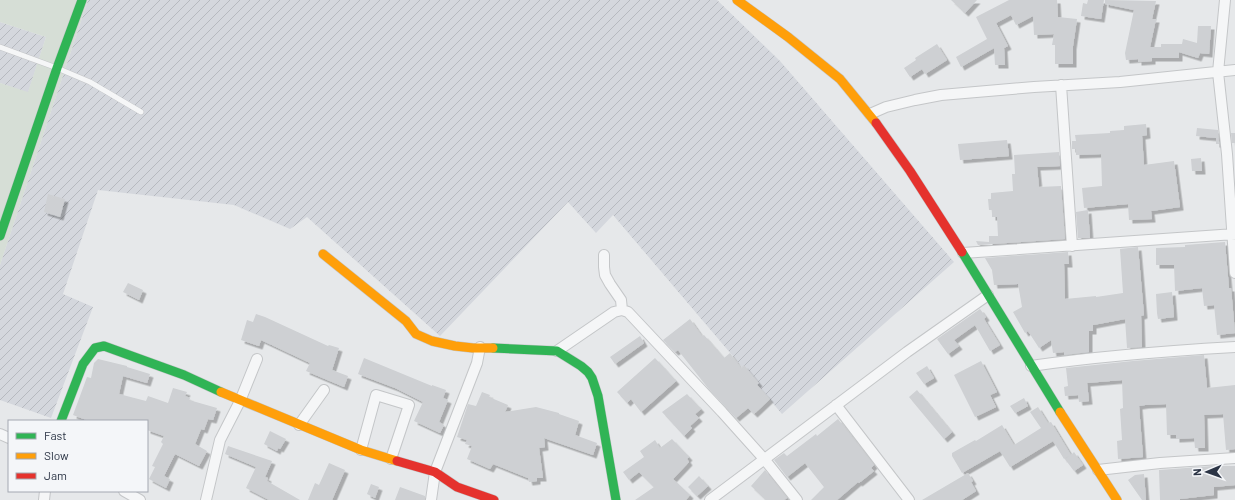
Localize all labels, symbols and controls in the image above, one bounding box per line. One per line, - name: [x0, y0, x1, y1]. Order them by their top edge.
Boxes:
- legend: [8, 420, 148, 492]
- text: Fast: [44, 428, 67, 442]
- text: Slow: [44, 448, 69, 462]
- north arrow: [1187, 452, 1227, 492]
- text: Jam: [44, 468, 67, 482]
- text: N: [1190, 468, 1203, 476]

